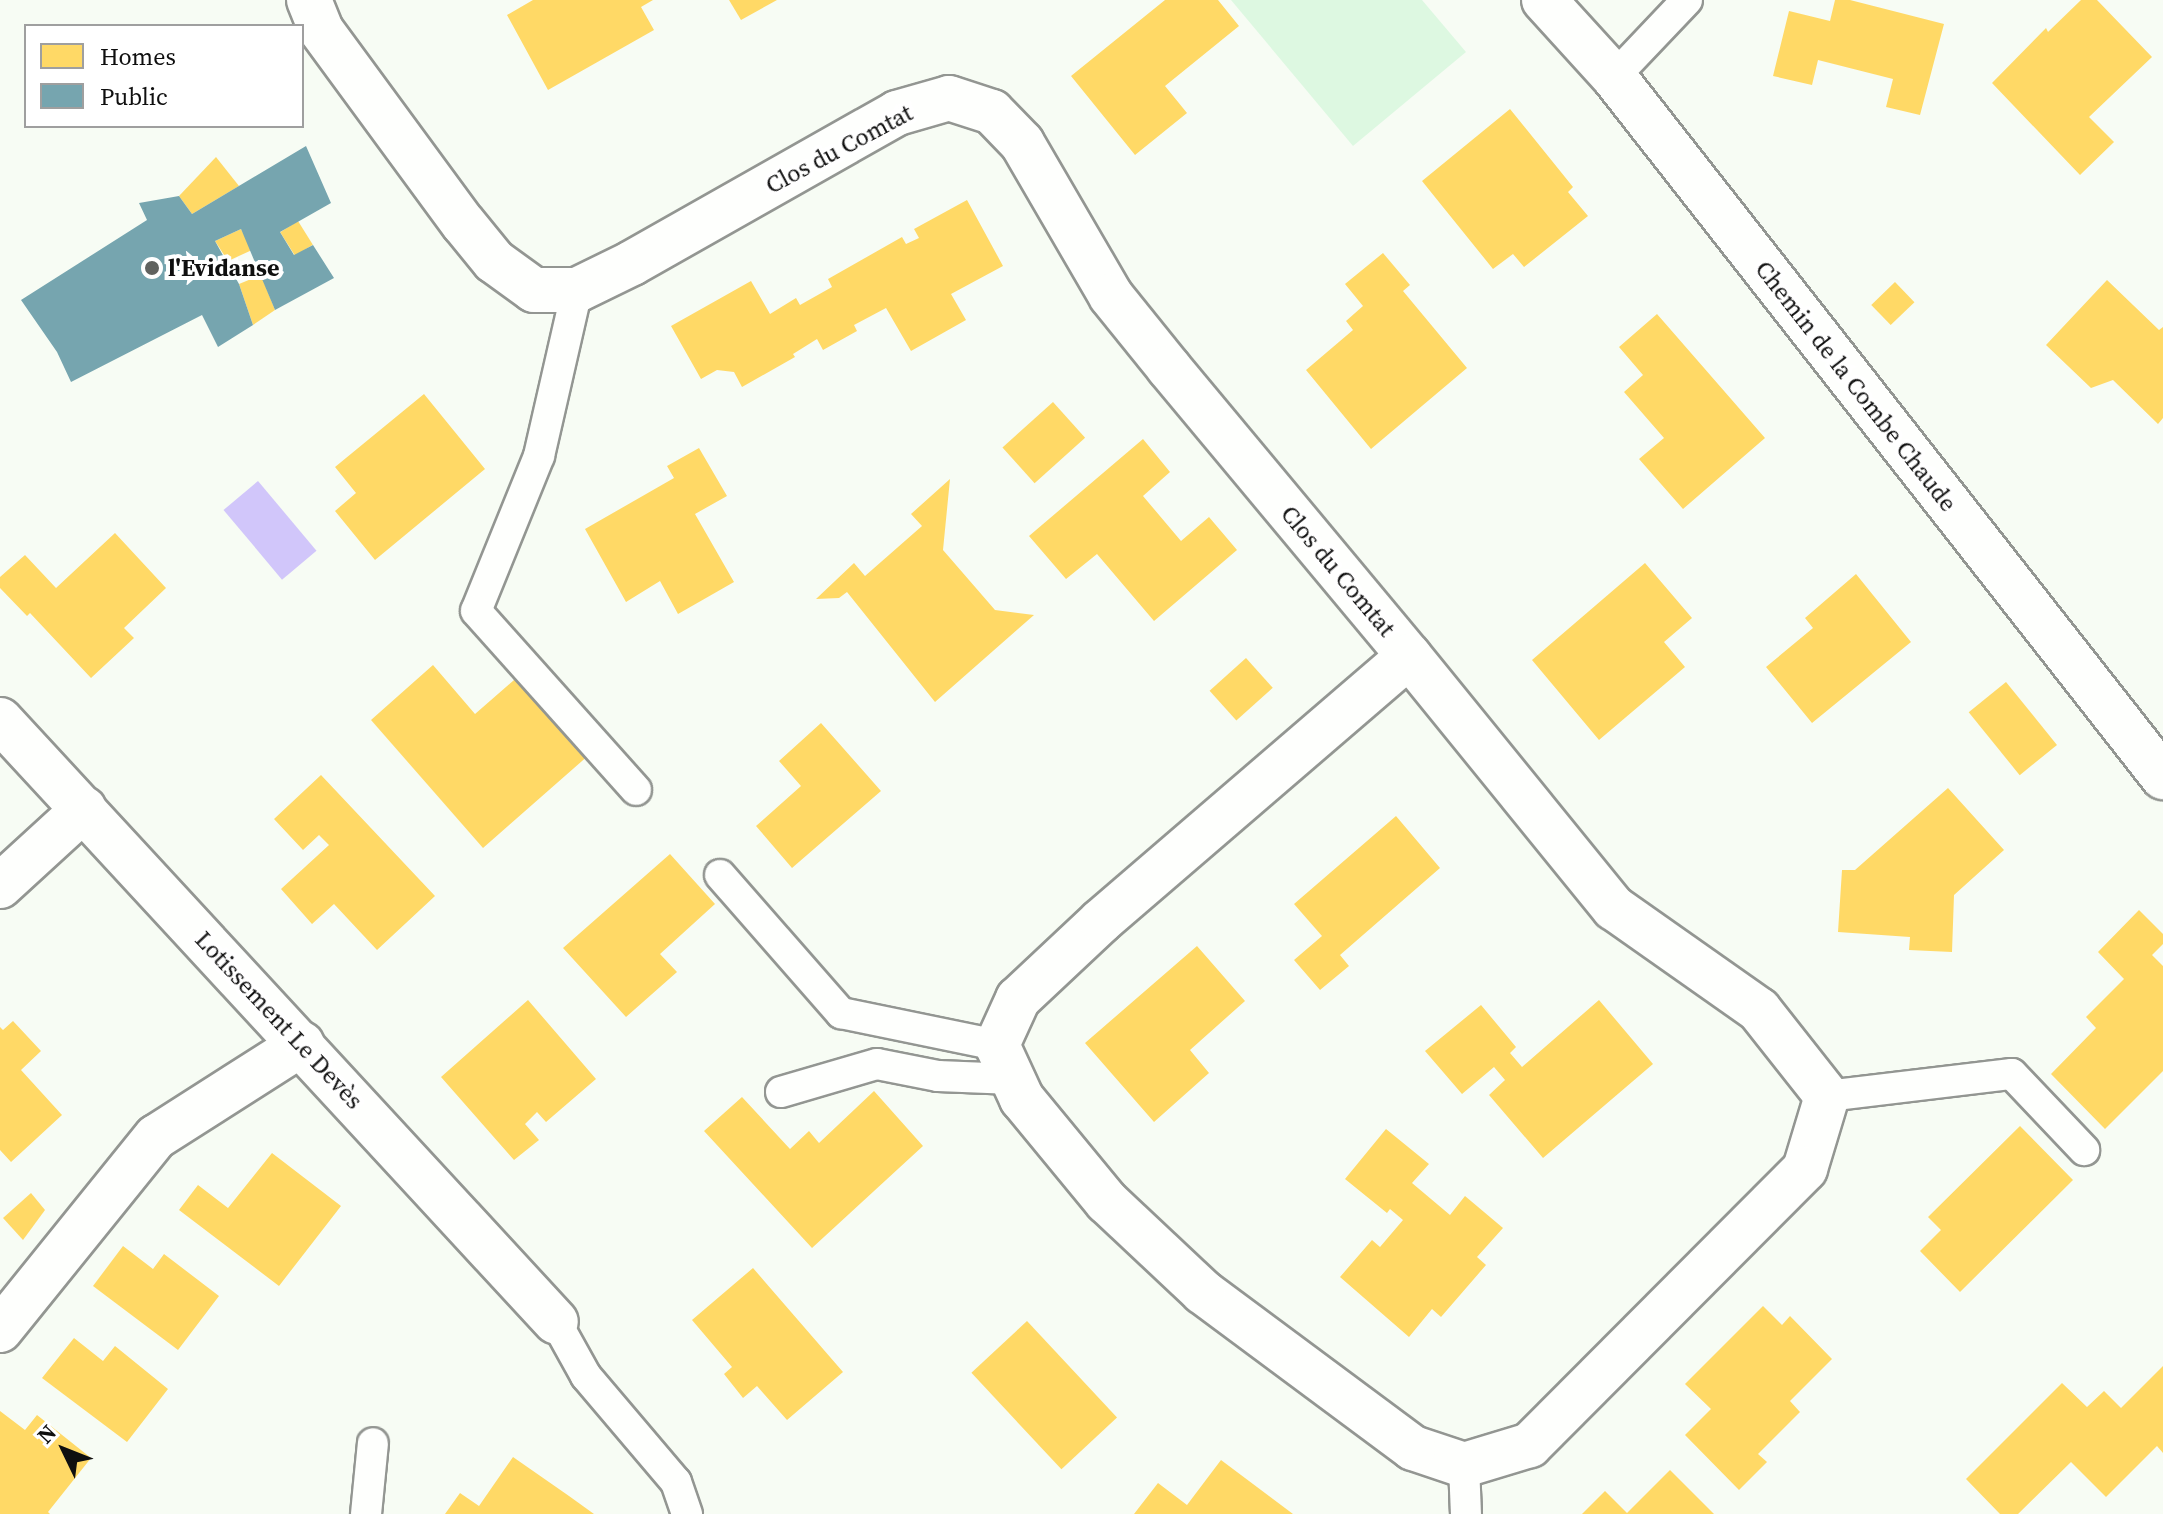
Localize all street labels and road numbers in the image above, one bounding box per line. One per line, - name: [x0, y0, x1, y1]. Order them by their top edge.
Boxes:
- street label: Clos du Comtat: [761, 98, 917, 200]
- street label: Chemin de la Combe Chaude: [1749, 255, 1963, 517]
- street label: Clos du Comtat: [1275, 500, 1401, 642]
- street label: Lotissement Le Devès: [189, 925, 369, 1115]

